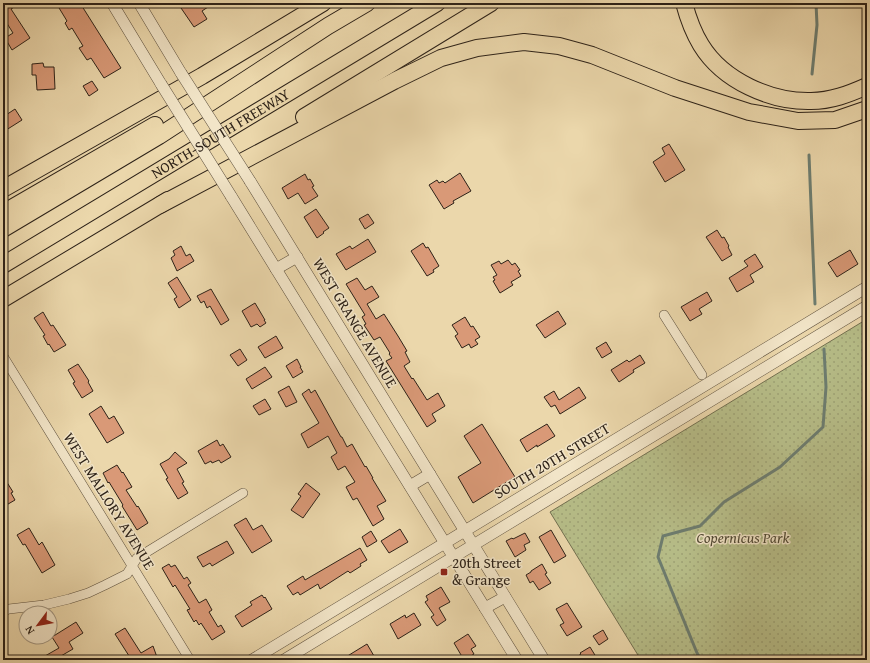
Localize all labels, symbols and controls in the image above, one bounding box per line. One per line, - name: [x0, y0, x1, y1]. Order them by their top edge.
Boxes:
- street label: NORTH-SOUTH FREEWAY: [147, 83, 293, 183]
- street label: WEST GRANGE AVENUE: [308, 254, 403, 392]
- street label: SOUTH 20TH STREET: [490, 417, 614, 504]
- street label: WEST MALLORY AVENUE: [59, 428, 160, 574]
- park label: Copernicus Park: [697, 527, 790, 548]
- place label: 20th Street & Grange: [452, 552, 522, 590]
- marker: 20th Street & Grange: [439, 567, 449, 577]
- north arrow: [18, 605, 58, 645]
- text: N: [20, 622, 38, 638]

